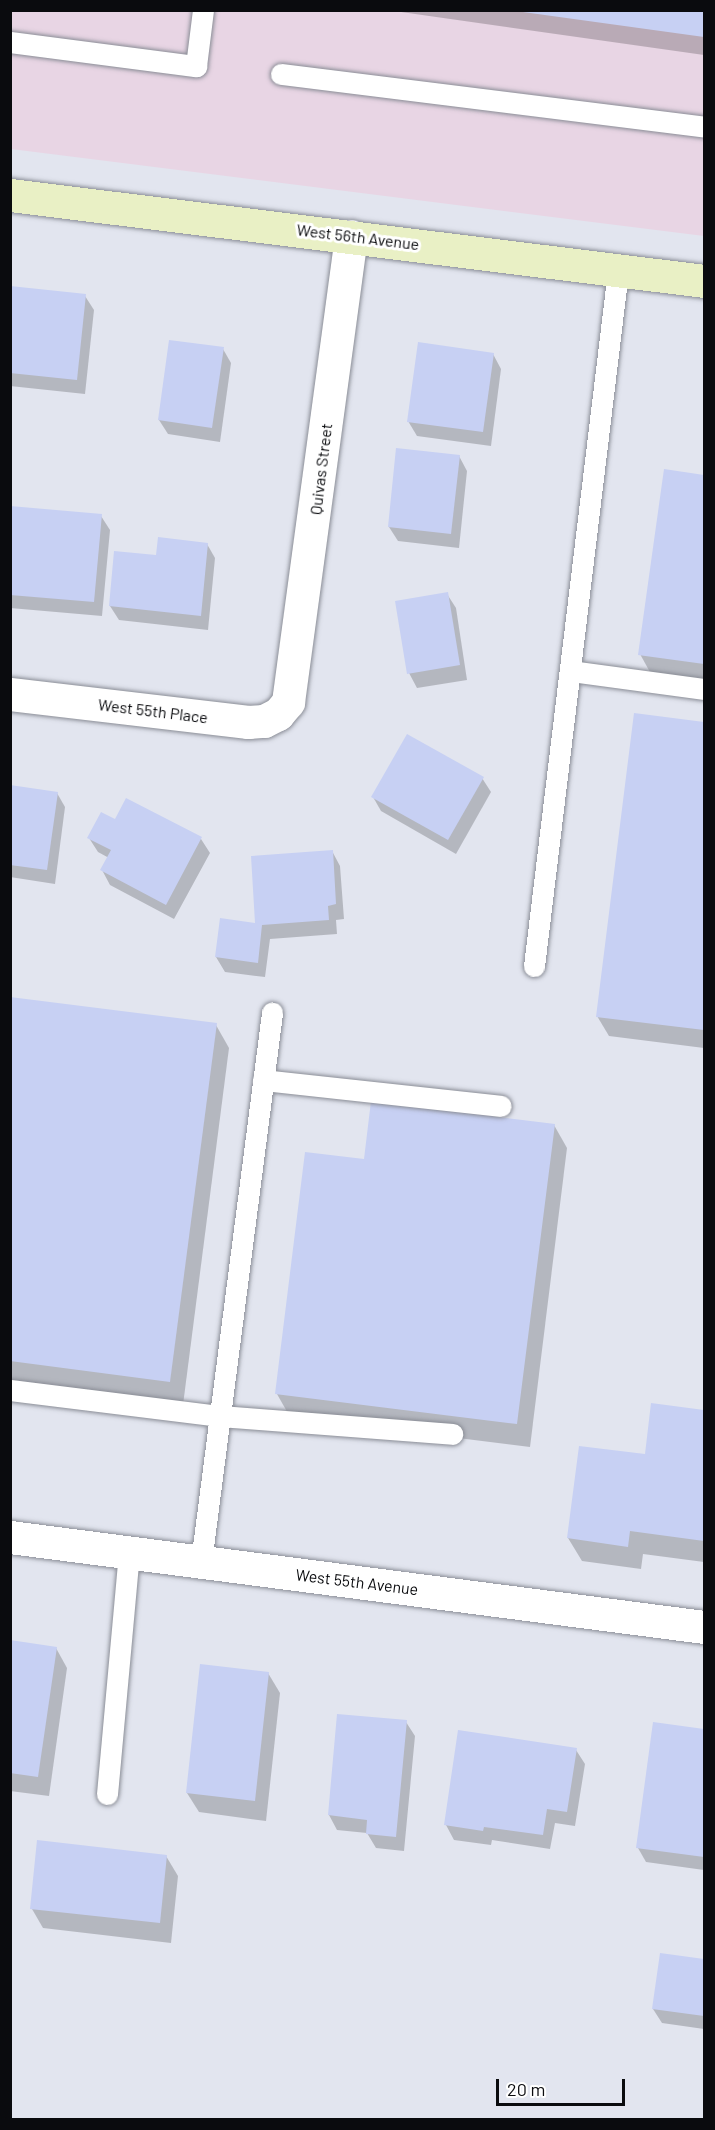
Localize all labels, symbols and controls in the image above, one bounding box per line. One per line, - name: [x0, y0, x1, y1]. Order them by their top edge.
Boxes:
- street label: West 56th Avenue: [296, 220, 420, 254]
- street label: Quivas Street: [306, 422, 336, 516]
- street label: West 55th Place: [97, 695, 209, 727]
- street label: West 55th Avenue: [295, 1565, 419, 1599]
- scale bar: [499, 2067, 628, 2105]
- text: 20 m: [507, 2078, 545, 2100]

